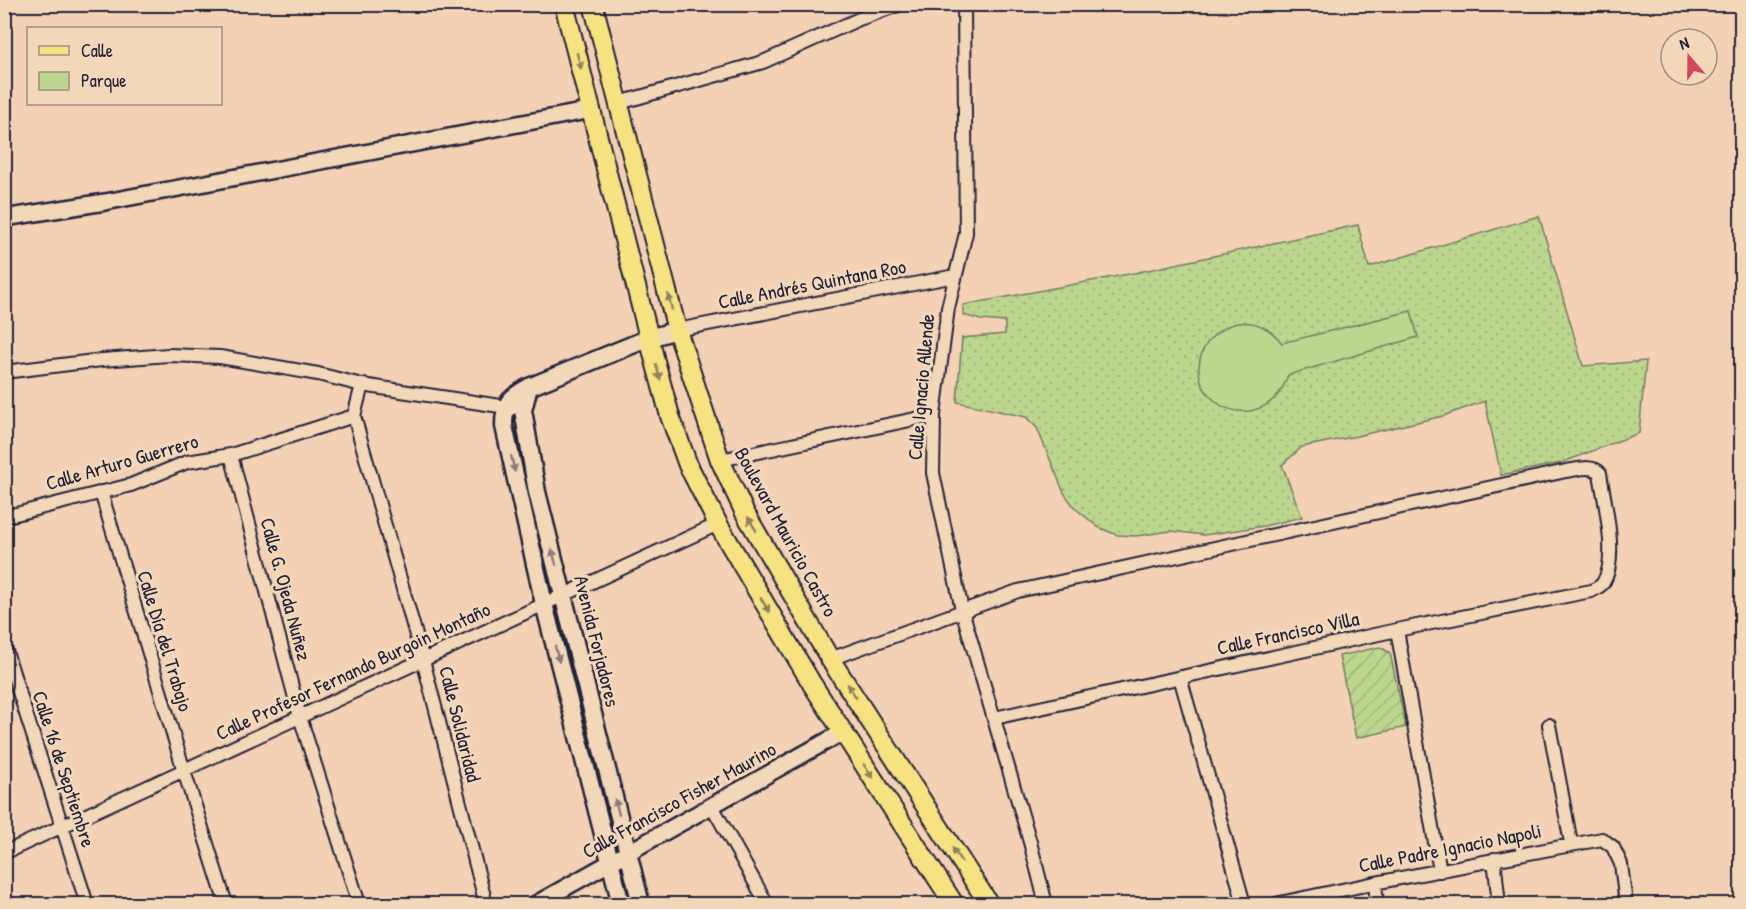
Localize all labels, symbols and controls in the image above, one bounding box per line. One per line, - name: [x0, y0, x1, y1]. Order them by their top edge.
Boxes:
- legend: [27, 27, 222, 105]
- north arrow: [1659, 27, 1719, 87]
- text: N: [1676, 31, 1692, 55]
- text: Calle: [81, 38, 113, 63]
- one-way arrow: [574, 52, 584, 70]
- text: Parque: [81, 68, 126, 93]
- street label: Calle Andrés Quintana Roo: [716, 252, 908, 315]
- one-way arrow: [664, 293, 674, 312]
- street label: Calle Ignacio Allende: [901, 313, 940, 461]
- one-way arrow: [654, 363, 663, 381]
- street label: Calle Arturo Guerrero: [43, 427, 201, 496]
- street label: Boulevard Mauricio Castro: [729, 442, 844, 621]
- one-way arrow: [508, 455, 518, 473]
- street label: Calle G. Ojeda Nuñez: [254, 515, 319, 664]
- one-way arrow: [747, 516, 758, 532]
- one-way arrow: [548, 548, 558, 566]
- street label: Calle Día del Trabajo: [131, 567, 200, 715]
- street label: Avenida Forjadores: [568, 572, 627, 710]
- street label: Calle Profesor Fernando Burgoin Montaño: [211, 595, 494, 746]
- one-way arrow: [760, 597, 771, 613]
- street label: Calle Francisco Villa: [1214, 604, 1362, 661]
- one-way arrow: [552, 645, 562, 663]
- street label: Calle Solidaridad: [433, 663, 488, 785]
- one-way arrow: [846, 683, 857, 700]
- street label: Calle 16 de Septiembre: [26, 687, 102, 850]
- street label: Calle Francisco Fisher Maurino: [577, 735, 781, 864]
- one-way arrow: [862, 763, 873, 779]
- one-way arrow: [612, 798, 621, 816]
- street label: Calle Padre Ignacio Napoli: [1356, 817, 1544, 878]
- one-way arrow: [952, 847, 963, 863]

